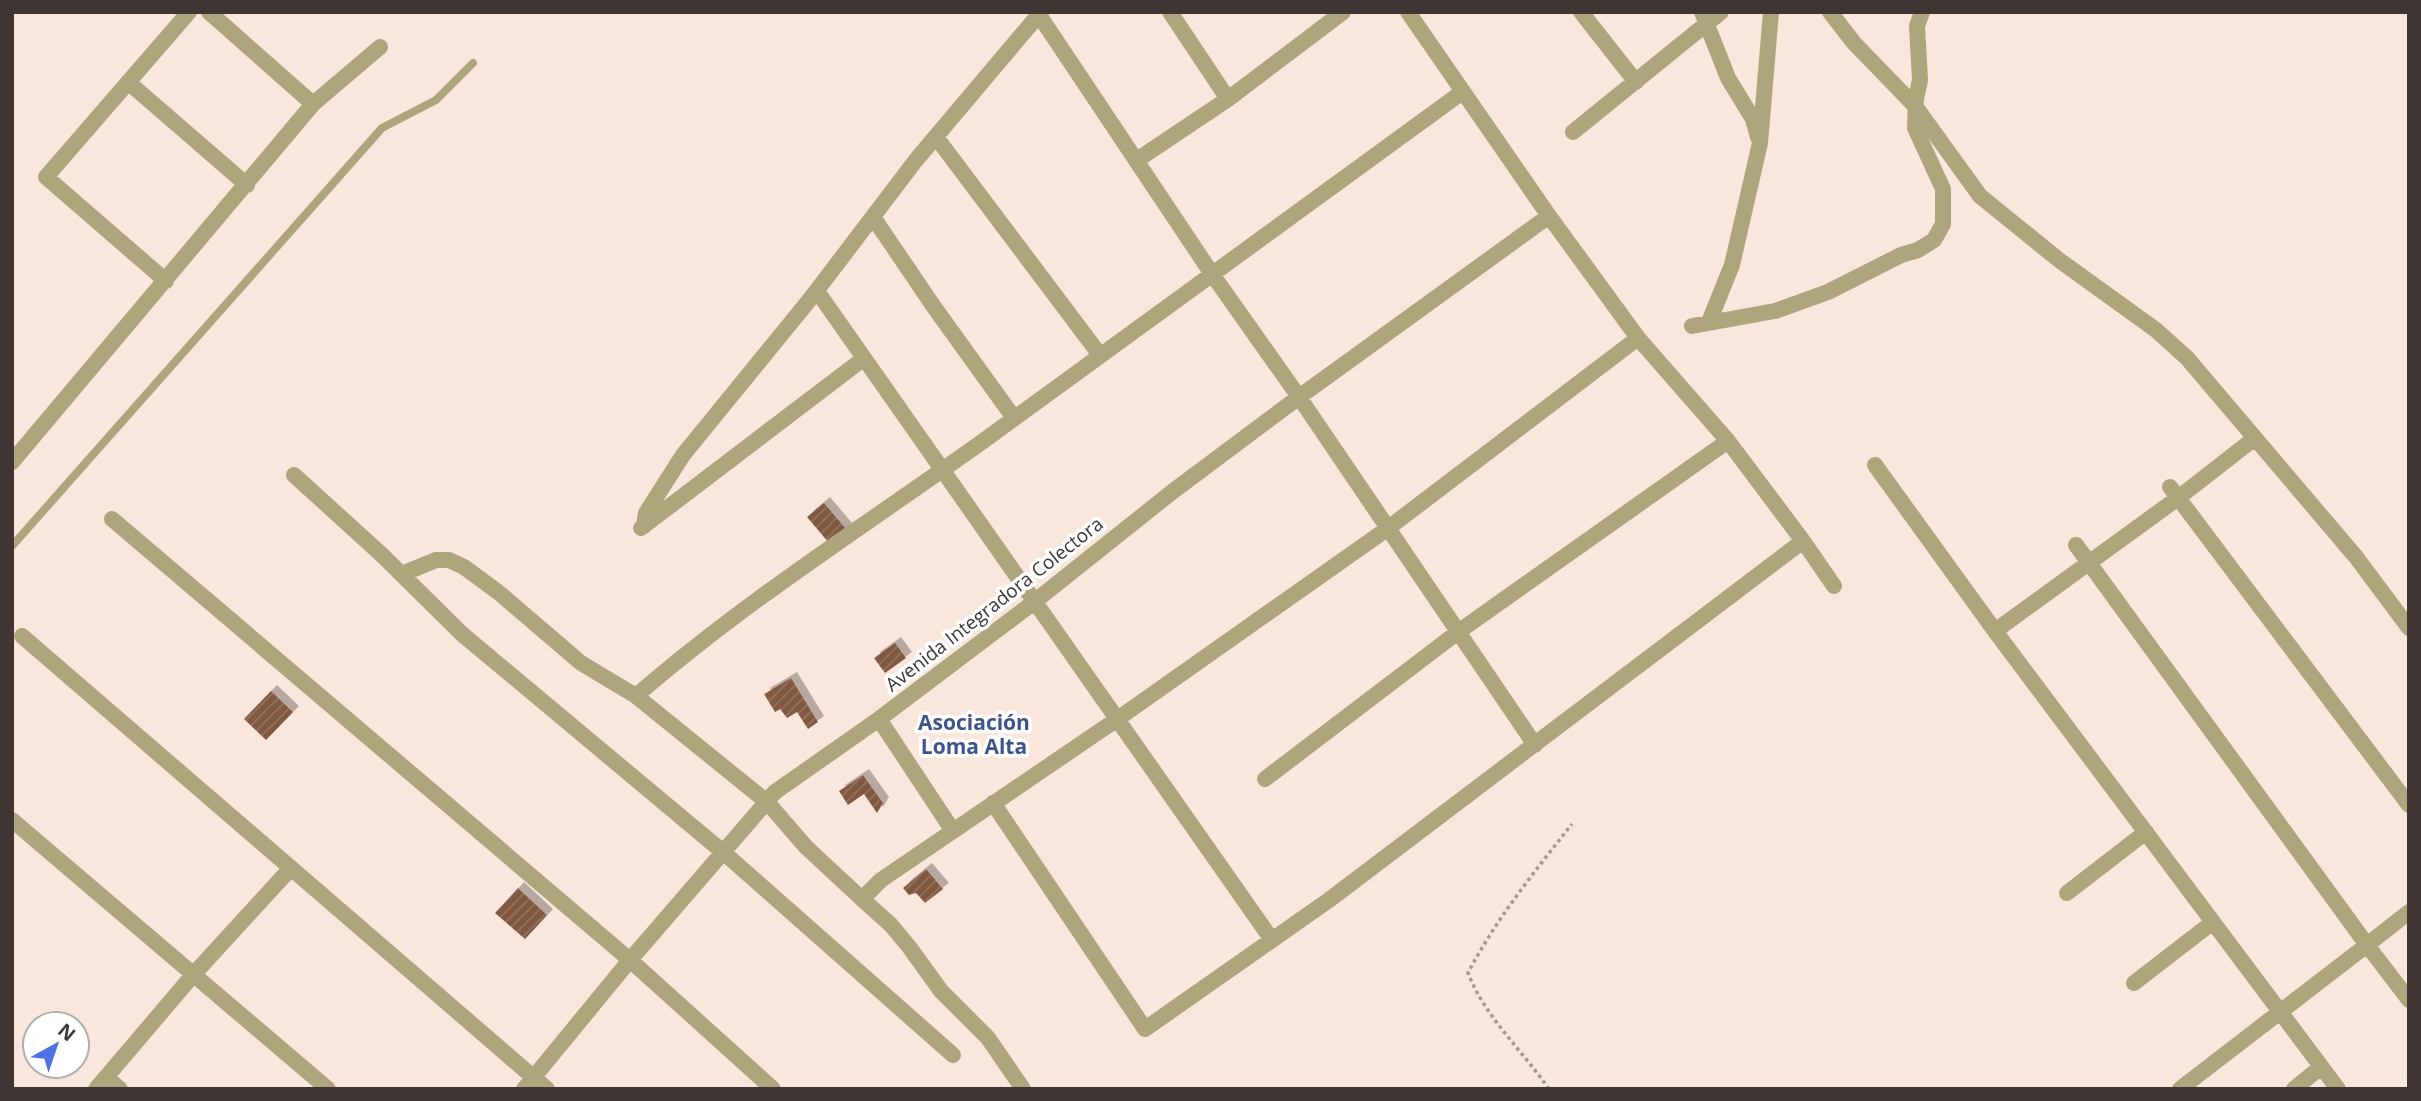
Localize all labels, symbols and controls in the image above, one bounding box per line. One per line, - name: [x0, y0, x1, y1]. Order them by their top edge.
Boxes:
- street label: Avenida Integradora Colectora: [880, 511, 1108, 697]
- district label: Asociación Loma Alta: [918, 708, 1030, 760]
- north arrow: [21, 1010, 91, 1080]
- text: N: [53, 1017, 81, 1047]

